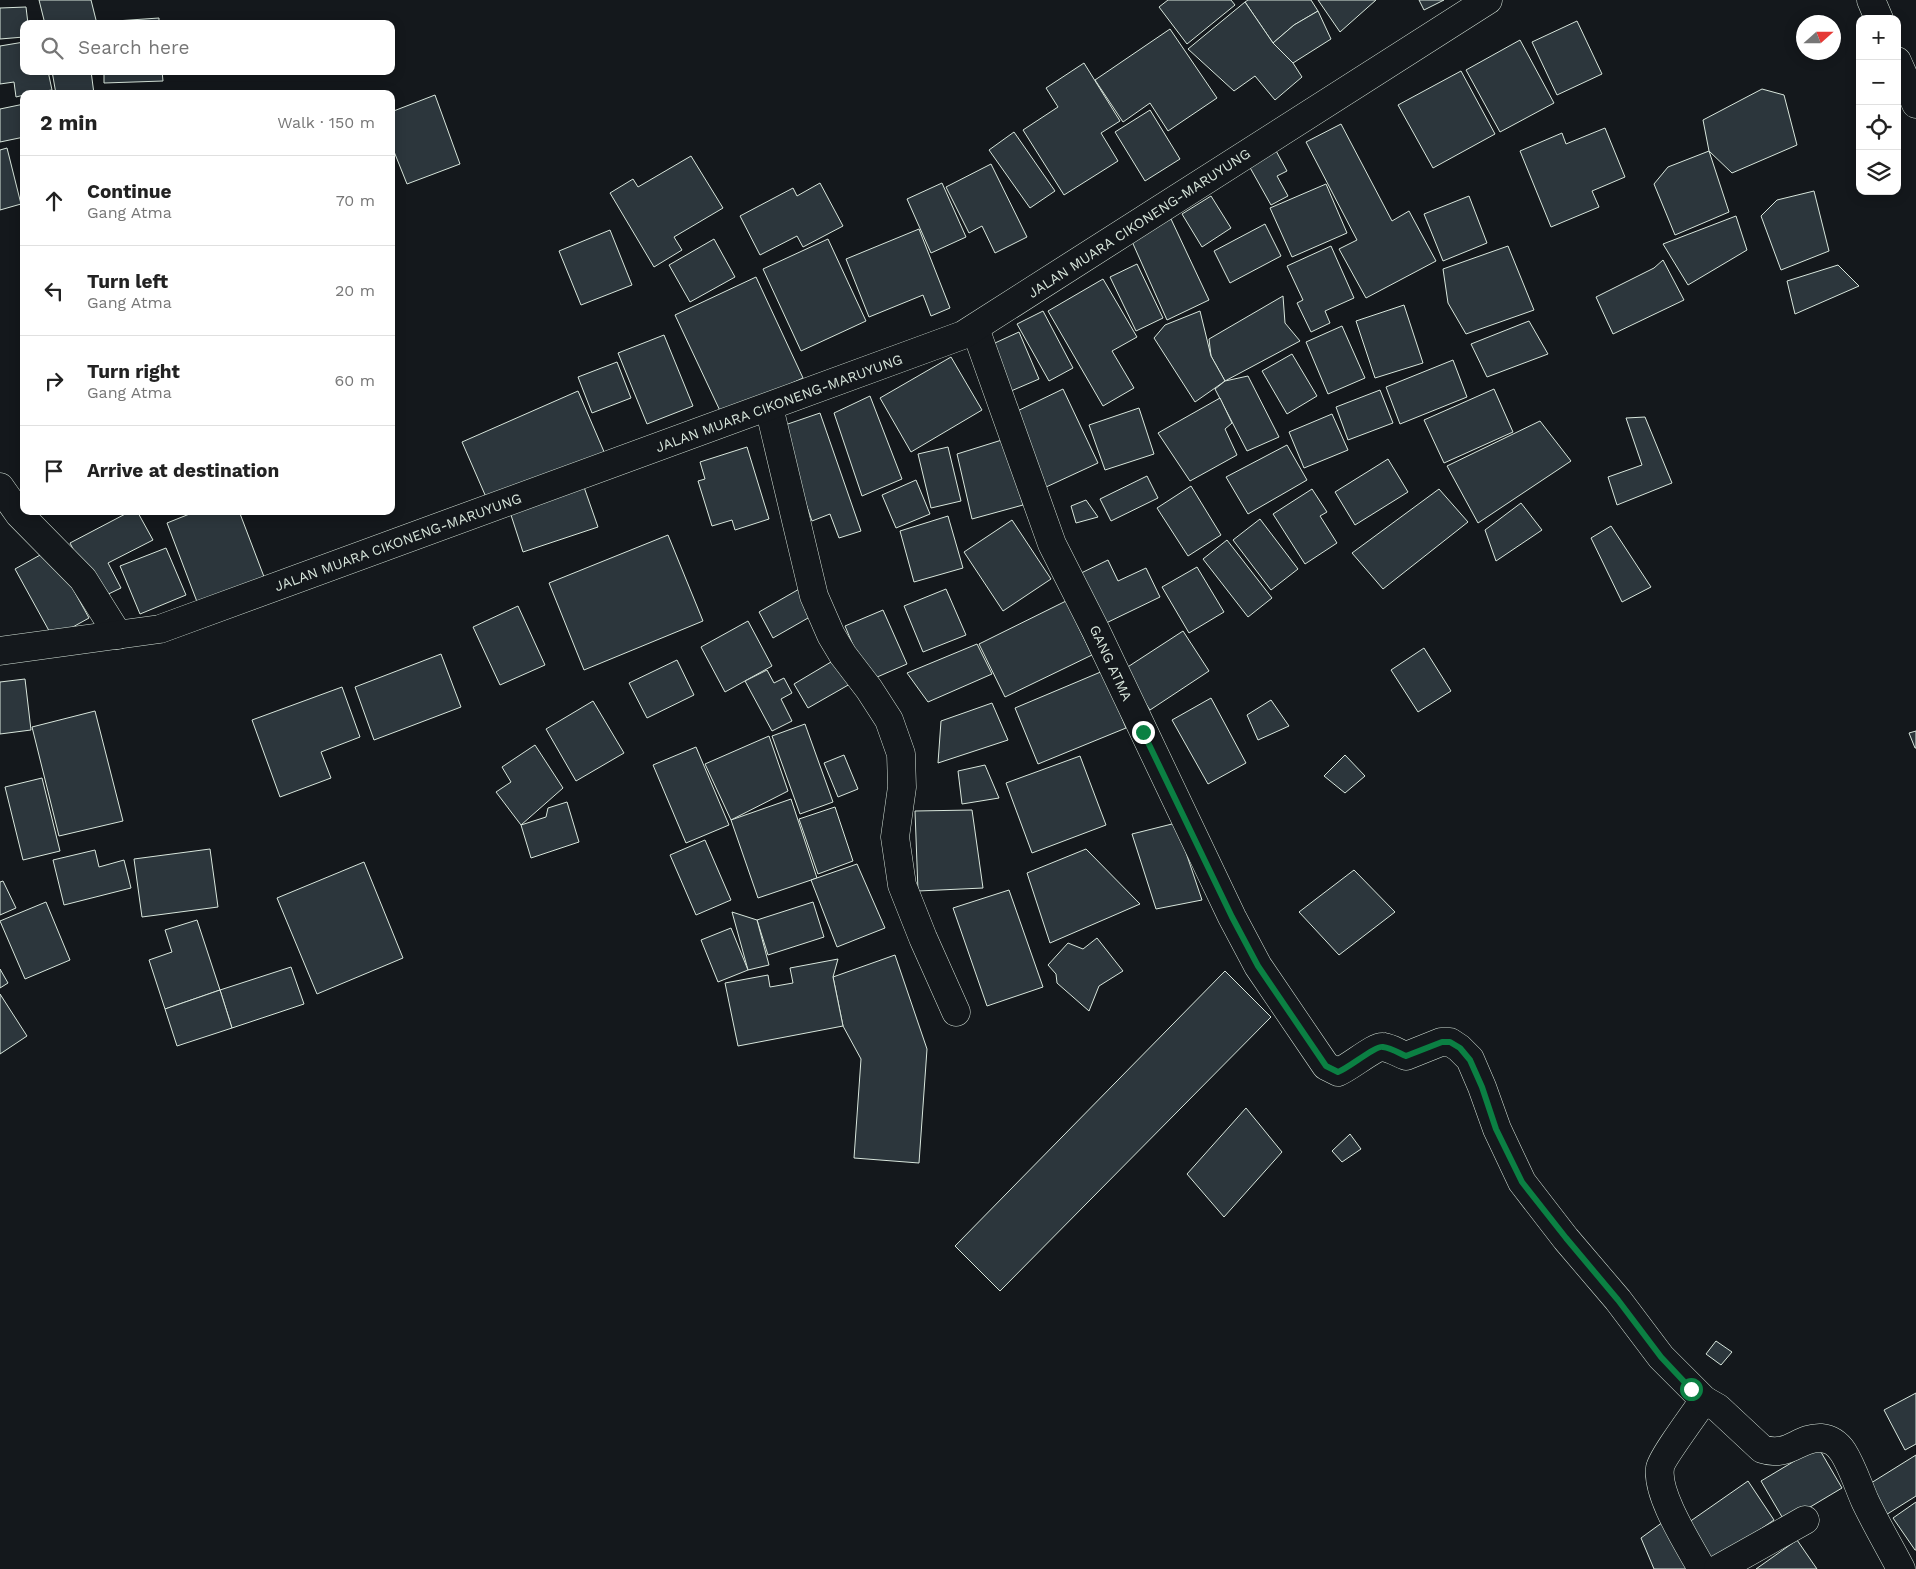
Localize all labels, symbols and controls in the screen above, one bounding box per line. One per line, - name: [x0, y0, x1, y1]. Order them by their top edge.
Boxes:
- north arrow: [1796, 15, 1841, 60]
- map controls: [1856, 15, 1901, 195]
- button: +: [1856, 15, 1901, 60]
- search box: [20, 20, 395, 75]
- icon: search: [38, 34, 66, 62]
- text: Search here: [78, 36, 189, 59]
- button: −: [1856, 60, 1901, 105]
- button: locate: [1856, 105, 1901, 150]
- text: 2 min: [40, 110, 97, 135]
- text: Walk · 150 m: [277, 113, 375, 132]
- street label: JALAN MUARA CIKONENG-MARUYUNG: [1025, 145, 1253, 301]
- button: layers: [1856, 150, 1901, 195]
- text: Continue: [87, 180, 171, 203]
- icon: ahead: [40, 187, 68, 215]
- text: 70 m: [336, 191, 375, 210]
- text: Gang Atma: [87, 203, 172, 222]
- text: Turn left: [87, 270, 168, 293]
- icon: left: [40, 277, 68, 305]
- text: 20 m: [335, 281, 375, 300]
- text: Gang Atma: [87, 293, 172, 312]
- street label: JALAN MUARA CIKONENG-MARUYUNG: [653, 351, 905, 455]
- text: Turn right: [87, 360, 180, 383]
- icon: right: [40, 367, 68, 395]
- text: 60 m: [335, 371, 375, 390]
- text: Gang Atma: [87, 383, 172, 402]
- icon: arrive: [40, 457, 68, 485]
- text: Arrive at destination: [87, 459, 279, 482]
- street label: JALAN MUARA CIKONENG-MARUYUNG: [272, 490, 524, 594]
- street label: GANG ATMA: [1086, 623, 1136, 703]
- route end: [1132, 721, 1155, 744]
- route start: [1680, 1378, 1703, 1401]

